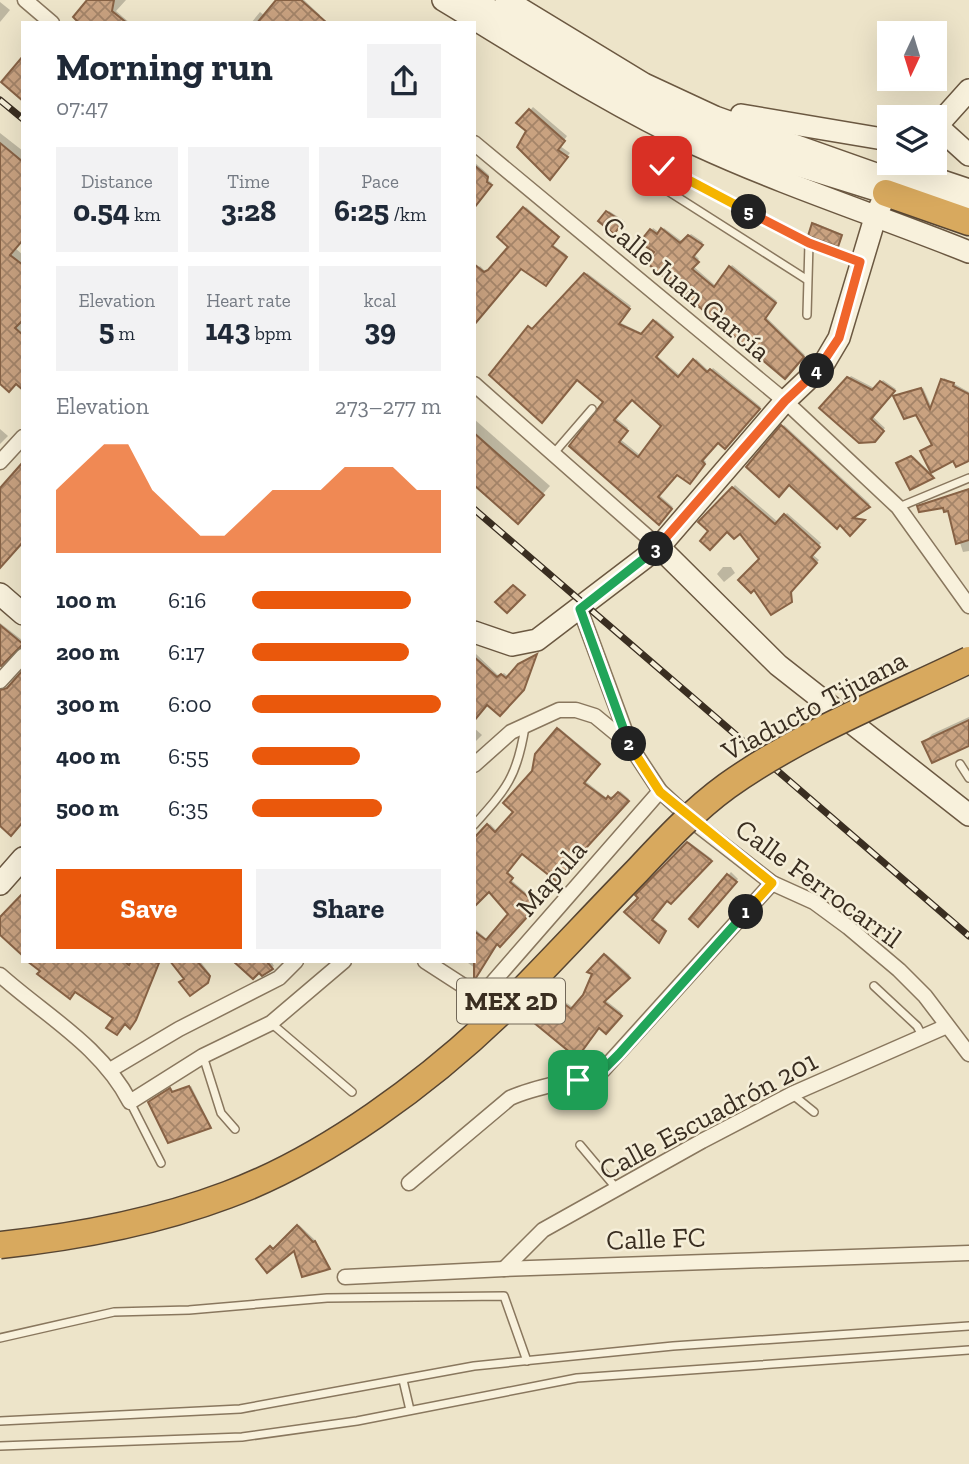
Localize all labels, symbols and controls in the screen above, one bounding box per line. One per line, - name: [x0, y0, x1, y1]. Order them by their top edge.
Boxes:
- north arrow: [877, 21, 947, 91]
- map controls: [877, 21, 947, 175]
- text: Morning run: [56, 44, 273, 90]
- button: share: [367, 44, 441, 118]
- text: 07:47: [56, 93, 108, 121]
- button: layers: [877, 105, 947, 175]
- pin: [632, 136, 692, 196]
- icon: check: [643, 147, 681, 185]
- text: Distance: [81, 170, 153, 193]
- text: Time: [227, 170, 270, 193]
- text: Pace: [361, 170, 399, 193]
- text: 0.54: [73, 193, 130, 229]
- text: 3:28: [221, 193, 276, 229]
- text: 6:25: [334, 193, 389, 229]
- pin: 5: [732, 194, 766, 230]
- text: 5: [744, 200, 753, 223]
- text: km: [130, 203, 161, 226]
- text: /km: [389, 203, 426, 226]
- street label: Calle Juan García: [596, 209, 777, 368]
- text: Elevation: [78, 289, 155, 312]
- text: Heart rate: [206, 289, 291, 312]
- text: kcal: [364, 289, 396, 312]
- text: 5: [99, 312, 114, 348]
- text: 143: [205, 312, 250, 348]
- text: 39: [364, 312, 396, 348]
- text: m: [114, 322, 135, 345]
- text: bpm: [250, 322, 292, 345]
- pin: 4: [800, 354, 834, 388]
- text: 4: [811, 359, 822, 382]
- text: Elevation: [56, 392, 149, 420]
- text: 273–277 m: [335, 392, 441, 420]
- pin: 3: [638, 532, 674, 566]
- text: 3: [650, 537, 661, 560]
- text: 100 m: [56, 586, 116, 614]
- text: 6:16: [168, 586, 206, 614]
- text: 200 m: [56, 638, 119, 666]
- text: 6:17: [168, 638, 205, 666]
- street label: Viaducto Tijuana: [715, 643, 913, 769]
- text: 300 m: [56, 690, 119, 718]
- text: 6:00: [168, 690, 212, 718]
- pin: 2: [612, 726, 646, 762]
- text: 2: [623, 732, 634, 755]
- text: 400 m: [56, 742, 120, 770]
- text: 6:55: [168, 742, 209, 770]
- text: 500 m: [56, 794, 119, 822]
- text: 6:35: [168, 794, 208, 822]
- street label: Calle Ferrocarril: [729, 812, 908, 955]
- street label: Mapula: [509, 833, 594, 923]
- button: Save: [56, 869, 242, 949]
- button: Share: [256, 869, 441, 949]
- pin: 1: [728, 894, 764, 930]
- text: 1: [742, 900, 749, 923]
- road number: MEX 2D: [457, 978, 565, 1024]
- street label: Calle Escuadrón 201: [594, 1044, 823, 1187]
- pin: [548, 1050, 608, 1110]
- icon: arrive: [559, 1061, 597, 1099]
- street label: Calle FC: [606, 1220, 706, 1257]

